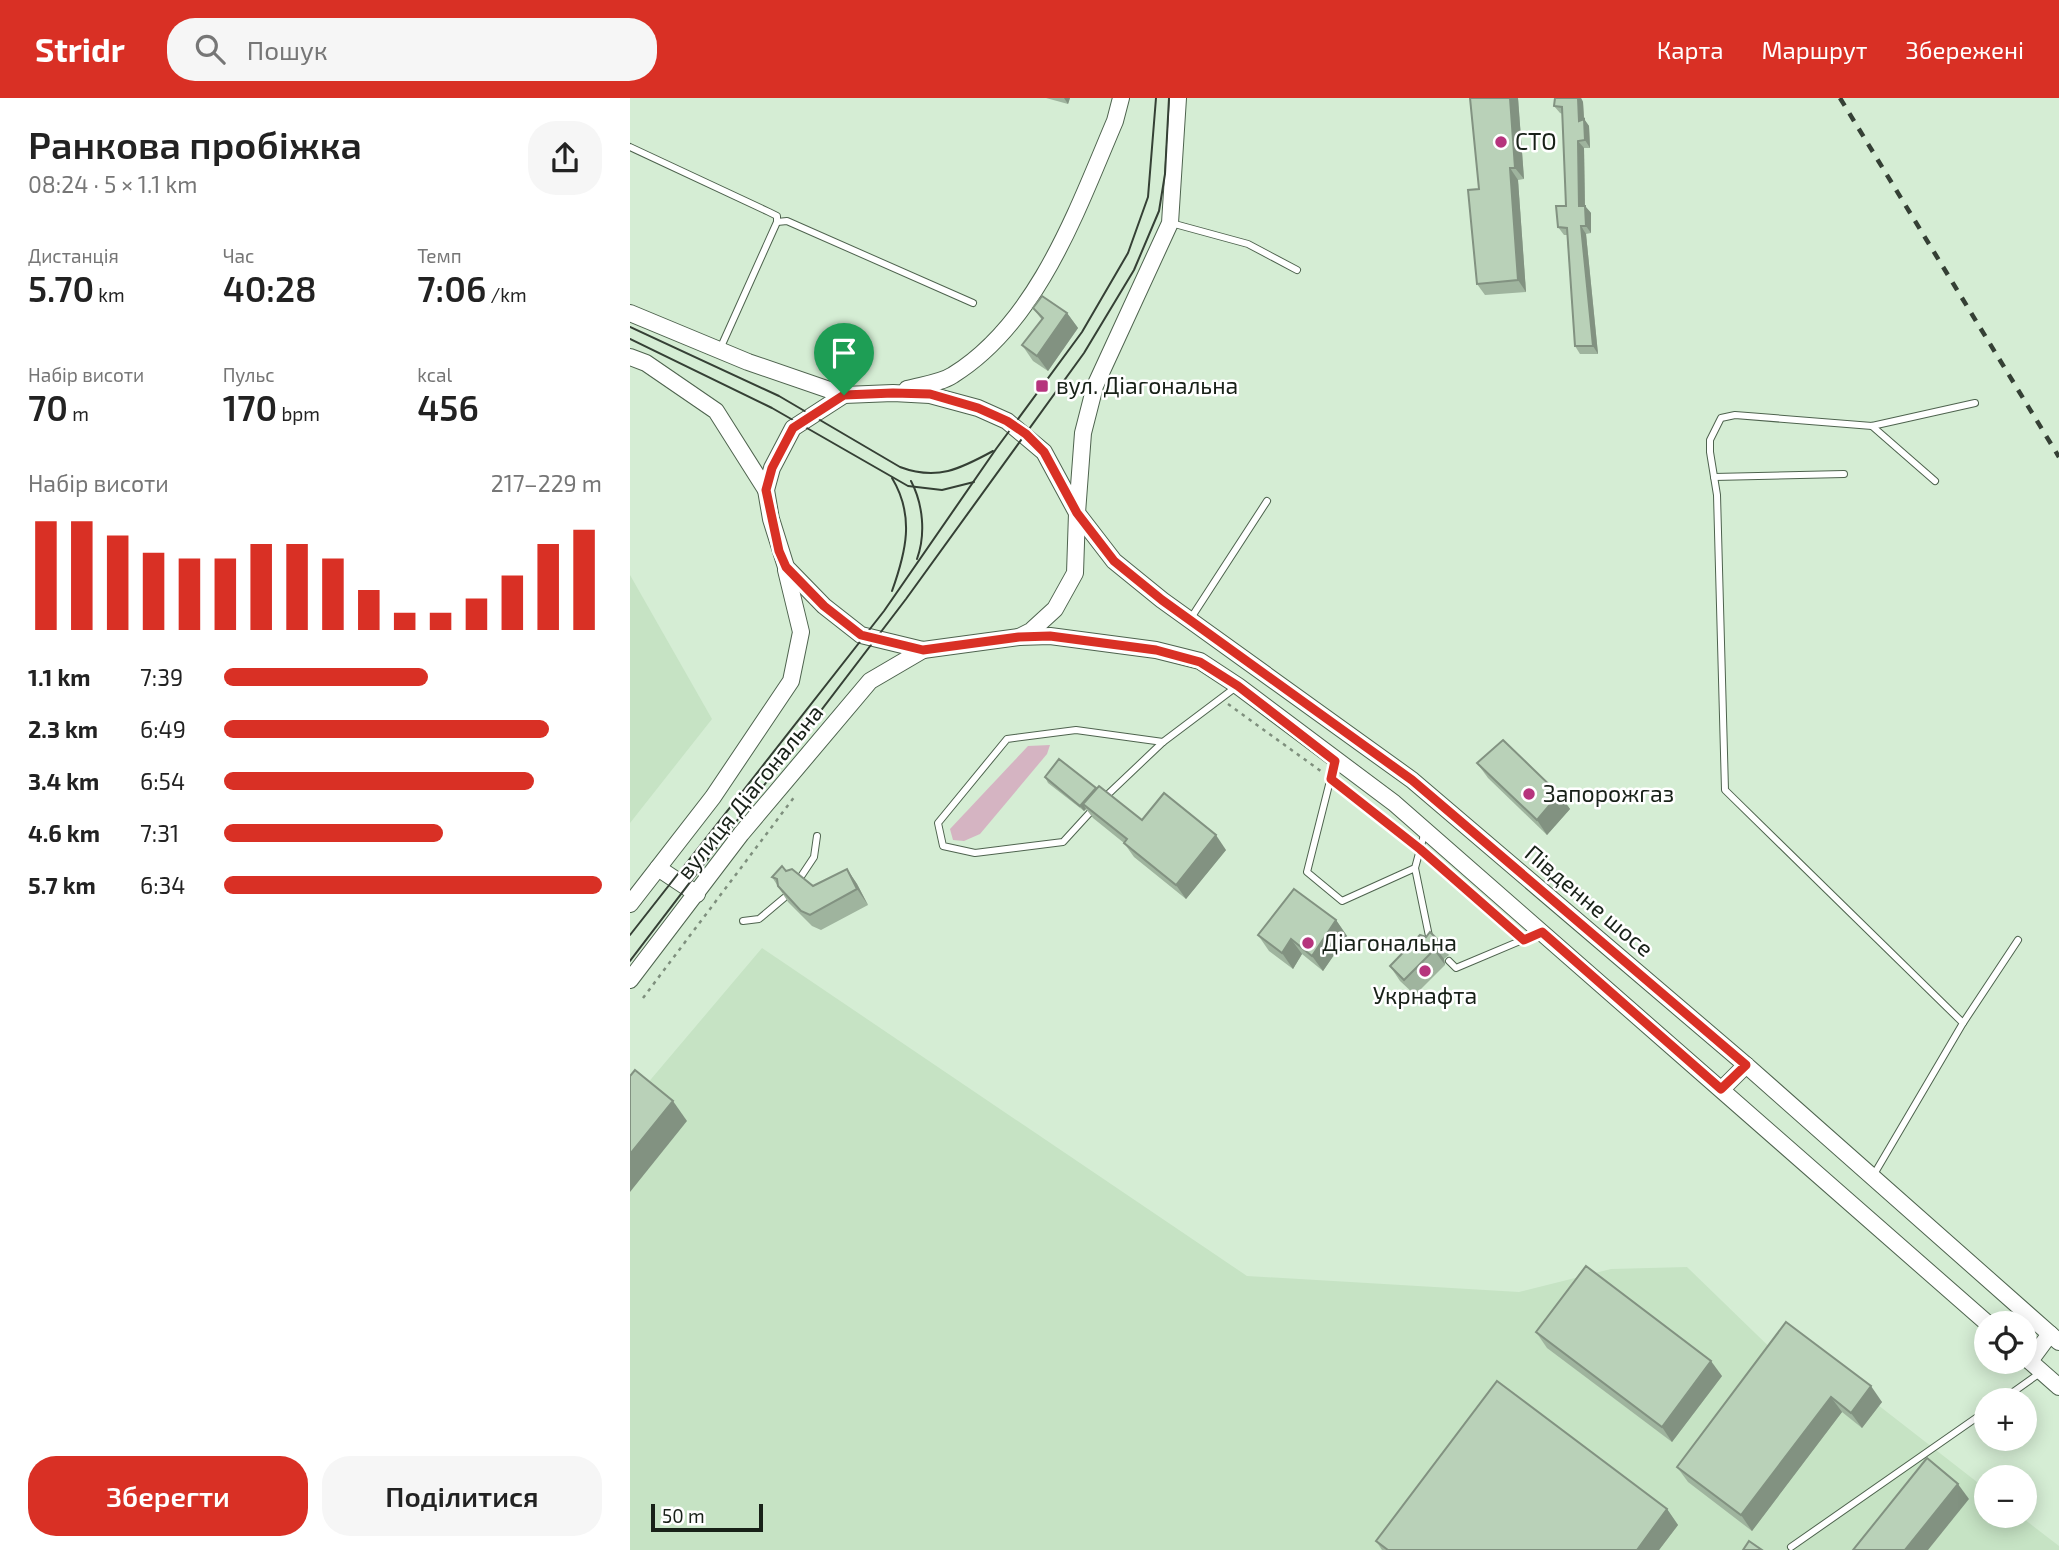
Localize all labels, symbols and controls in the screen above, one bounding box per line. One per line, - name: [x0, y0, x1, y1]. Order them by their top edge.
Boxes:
- search box: [167, 18, 657, 81]
- text: Stridr: [35, 29, 125, 69]
- icon: search: [191, 30, 229, 68]
- text: Пошук: [247, 34, 328, 65]
- text: Карта: [1657, 35, 1723, 64]
- text: Маршрут: [1761, 35, 1867, 64]
- text: Збережені: [1905, 35, 2024, 64]
- text: Ранкова пробіжка: [28, 121, 362, 167]
- button: share: [528, 121, 602, 195]
- place label: СТО: [1515, 127, 1557, 155]
- marker: СТО: [1493, 134, 1509, 150]
- text: 08:24 · 5 × 1.1 km: [28, 170, 197, 198]
- text: Дистанція: [28, 244, 119, 267]
- text: Час: [223, 244, 254, 267]
- text: Темп: [417, 244, 462, 267]
- text: 5.70: [28, 267, 94, 309]
- text: 40:28: [223, 267, 317, 309]
- text: 7:06: [417, 267, 486, 309]
- text: km: [94, 283, 125, 306]
- text: /km: [486, 283, 527, 306]
- pin: [814, 323, 874, 395]
- icon: arrive: [825, 334, 863, 372]
- text: Набір висоти: [28, 363, 144, 386]
- text: Пульс: [223, 363, 275, 386]
- text: kcal: [417, 363, 452, 386]
- place label: вул. Діагональна: [1056, 371, 1238, 400]
- marker: вул. Діагональна: [1034, 378, 1050, 394]
- text: 70: [28, 386, 68, 428]
- text: 170: [223, 386, 277, 428]
- text: 456: [417, 386, 479, 428]
- text: m: [68, 402, 89, 425]
- text: bpm: [277, 402, 320, 425]
- text: Набір висоти: [28, 469, 169, 497]
- text: 217–229 m: [491, 469, 602, 497]
- text: 1.1 km: [28, 663, 91, 691]
- text: 7:39: [140, 663, 183, 691]
- street label: вулиця Діагональна: [670, 698, 829, 885]
- text: 2.3 km: [28, 715, 98, 743]
- text: 6:49: [140, 715, 186, 743]
- text: 3.4 km: [28, 767, 99, 795]
- text: 6:54: [140, 767, 185, 795]
- place label: Запорожгаз: [1543, 779, 1674, 807]
- marker: Запорожгаз: [1521, 786, 1537, 802]
- text: 4.6 km: [28, 819, 100, 847]
- text: 7:31: [140, 819, 179, 847]
- street label: Південне шосе: [1520, 838, 1660, 962]
- text: 5.7 km: [28, 871, 96, 899]
- text: 6:34: [140, 871, 186, 899]
- place label: Діагональна: [1322, 928, 1457, 956]
- marker: Діагональна: [1300, 935, 1316, 951]
- marker: Укрнафта: [1417, 963, 1433, 979]
- place label: Укрнафта: [1373, 981, 1477, 1009]
- map controls: [1974, 1311, 2037, 1528]
- button: locate: [1974, 1311, 2037, 1374]
- button: +: [1974, 1388, 2037, 1451]
- button: Зберегти: [28, 1456, 308, 1536]
- button: Поділитися: [322, 1456, 602, 1536]
- button: −: [1974, 1465, 2037, 1528]
- scale bar: [651, 1501, 763, 1533]
- text: 50 m: [662, 1504, 705, 1527]

